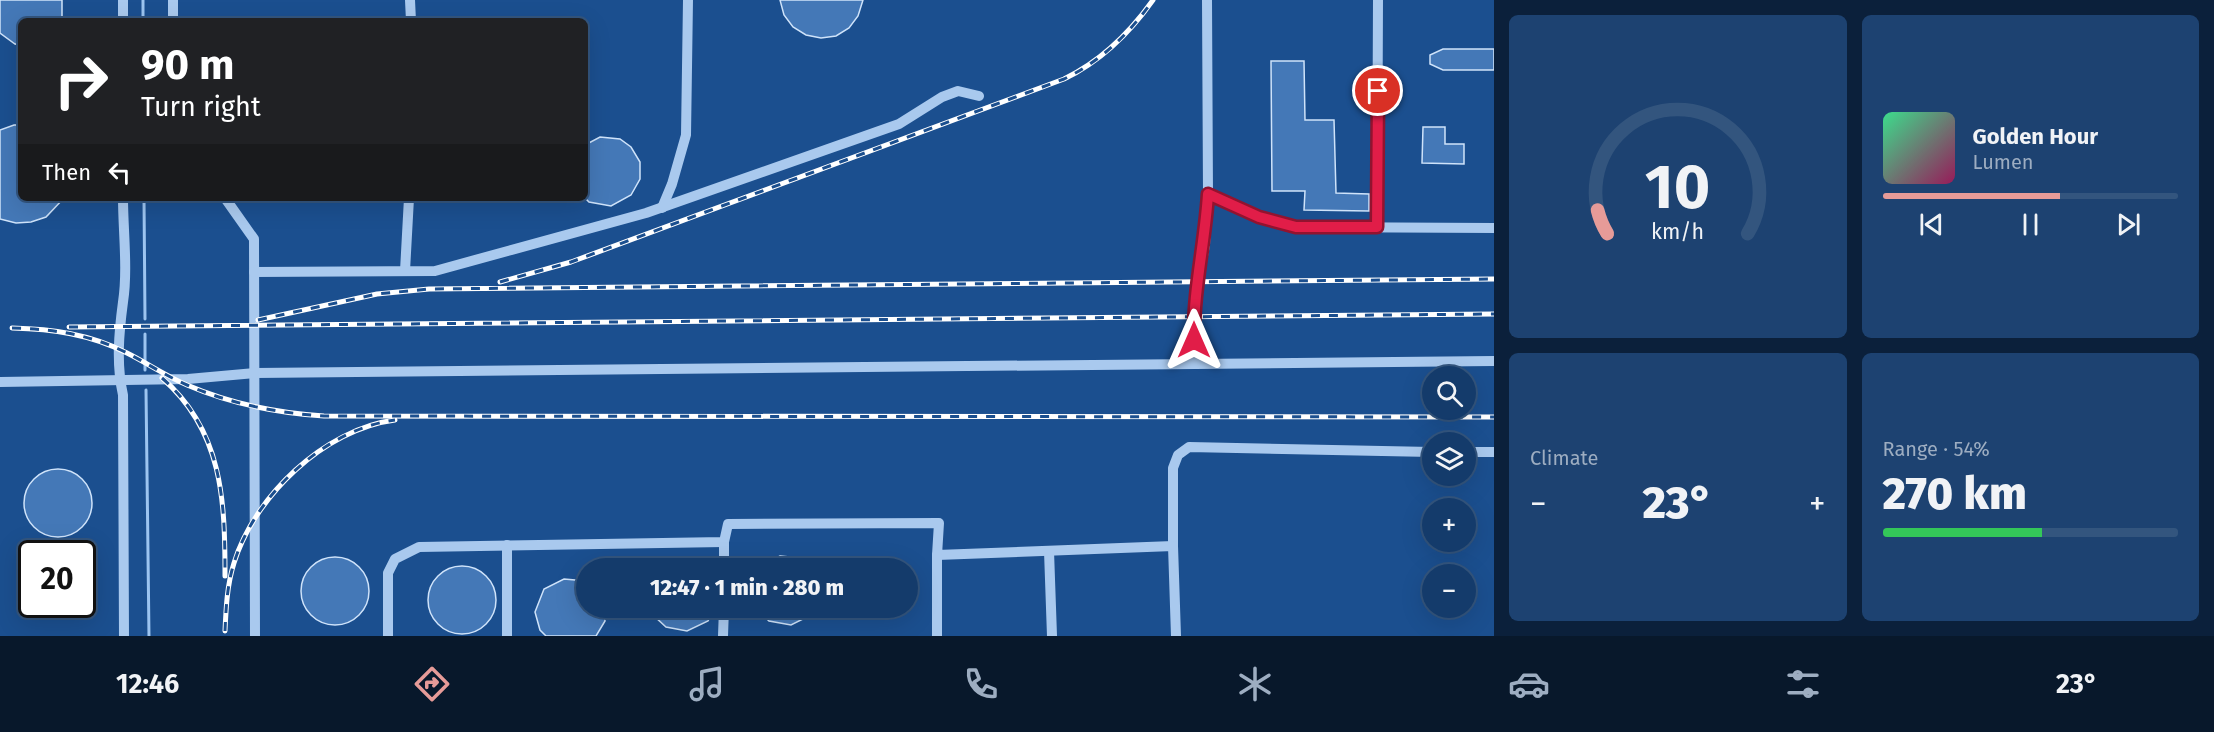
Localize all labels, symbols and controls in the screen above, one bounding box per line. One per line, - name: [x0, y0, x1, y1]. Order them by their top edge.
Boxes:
- text: 90 m: [141, 40, 235, 90]
- icon: right: [42, 42, 120, 120]
- pin: [1352, 65, 1403, 116]
- icon: arrive: [1361, 74, 1394, 107]
- text: Turn right: [141, 91, 261, 123]
- text: Golden Hour: [1973, 123, 2098, 150]
- text: 10: [1645, 150, 1710, 225]
- text: Lumen: [1973, 150, 2034, 174]
- icon: left: [103, 156, 136, 189]
- text: Then: [42, 159, 91, 186]
- icon: previous: [1915, 208, 1948, 241]
- icon: pause: [2014, 208, 2047, 241]
- icon: next: [2112, 208, 2145, 241]
- text: km/h: [1651, 219, 1704, 245]
- position arrow: [1162, 308, 1226, 372]
- map controls: [1422, 366, 1476, 618]
- button: search: [1422, 366, 1476, 420]
- button: layers: [1422, 432, 1476, 486]
- text: Range · 54%: [1883, 437, 1990, 461]
- text: Climate: [1530, 446, 1598, 470]
- text: 270 km: [1883, 467, 2027, 521]
- text: 23°: [1643, 476, 1713, 530]
- text: −: [1530, 484, 1547, 524]
- text: +: [1809, 484, 1825, 524]
- button: +: [1422, 498, 1476, 552]
- speed limit sign: 20: [18, 540, 96, 618]
- button: −: [1422, 564, 1476, 618]
- text: 12:47 · 1 min · 280 m: [650, 574, 844, 601]
- icon: directions: [411, 663, 453, 705]
- icon: music: [686, 663, 728, 705]
- icon: phone: [960, 663, 1002, 705]
- icon: climate: [1234, 663, 1276, 705]
- icon: car: [1508, 663, 1550, 705]
- icon: filters: [1782, 663, 1824, 705]
- text: 12:46: [116, 668, 179, 700]
- text: 23°: [2056, 668, 2098, 700]

